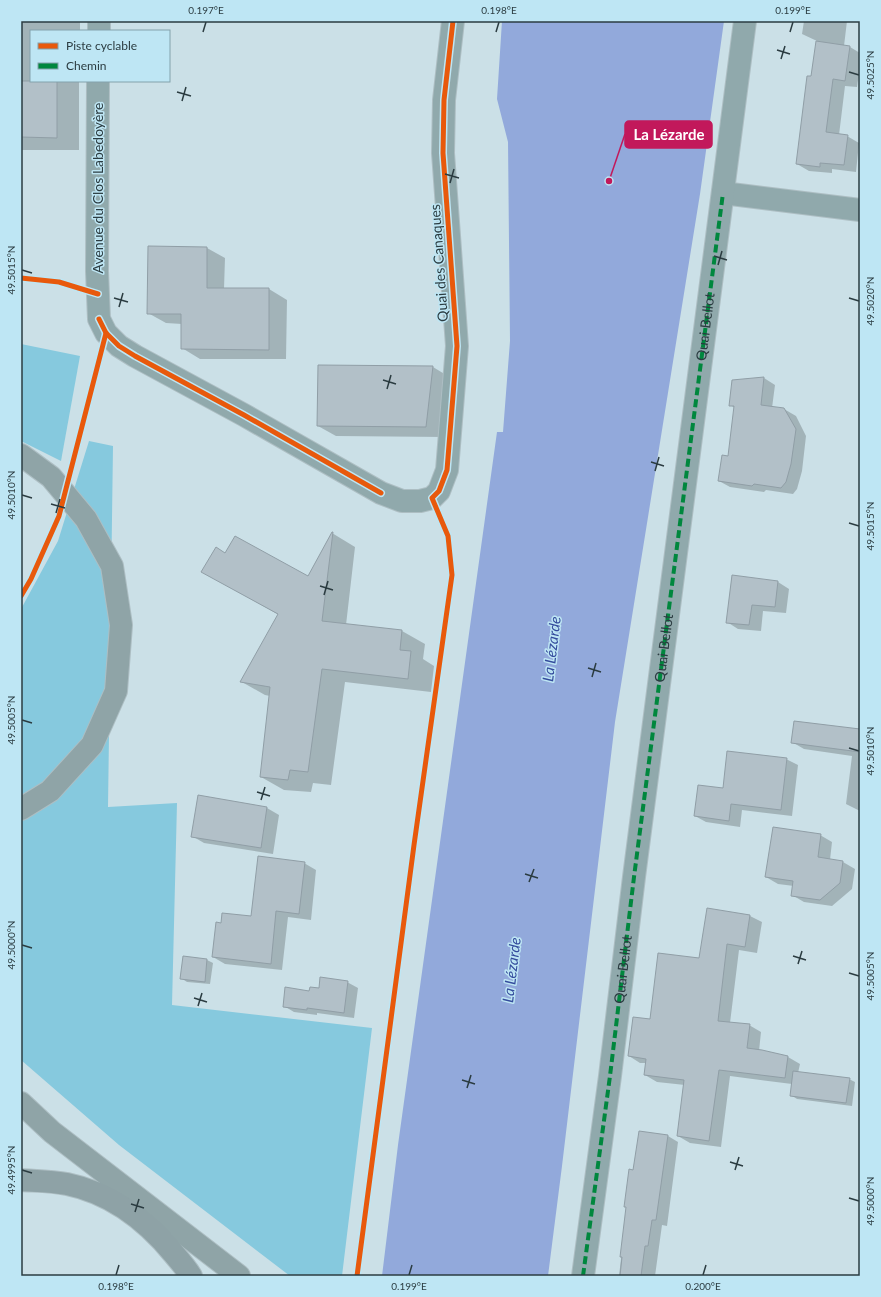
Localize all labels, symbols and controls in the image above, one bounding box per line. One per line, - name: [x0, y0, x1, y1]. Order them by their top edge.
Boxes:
- text: 0.197°E: [188, 4, 224, 16]
- text: 0.198°E: [481, 4, 517, 16]
- text: 0.199°E: [775, 4, 811, 16]
- legend: [30, 30, 170, 82]
- text: Piste cyclable: [66, 38, 137, 53]
- text: 49.5025°N: [864, 51, 876, 99]
- text: Chemin: [66, 58, 107, 73]
- street label: Avenue du Clos Labedoyère: [89, 103, 106, 273]
- callout: La Lézarde: [625, 121, 712, 148]
- text: La Lézarde: [634, 125, 704, 143]
- street label: Quai des Canaques: [426, 204, 451, 322]
- text: 49.5015°N: [5, 246, 17, 294]
- text: 49.5020°N: [864, 277, 876, 325]
- street label: Quai Bellot: [692, 292, 718, 362]
- text: 49.5010°N: [5, 471, 17, 519]
- text: 49.5015°N: [864, 502, 876, 550]
- street label: Quai Bellot: [650, 613, 676, 683]
- water label: La Lézarde: [538, 615, 564, 683]
- text: 49.5005°N: [5, 696, 17, 744]
- text: 49.5010°N: [864, 727, 876, 775]
- text: 49.5000°N: [5, 921, 17, 969]
- street label: Quai Bellot: [610, 934, 635, 1005]
- water label: La Lézarde: [498, 936, 524, 1004]
- text: 49.5005°N: [864, 952, 876, 1000]
- text: 49.4995°N: [5, 1146, 17, 1194]
- text: 49.5000°N: [864, 1177, 876, 1225]
- text: 0.198°E: [98, 1280, 134, 1292]
- text: 0.199°E: [391, 1280, 427, 1292]
- text: 0.200°E: [685, 1280, 721, 1292]

